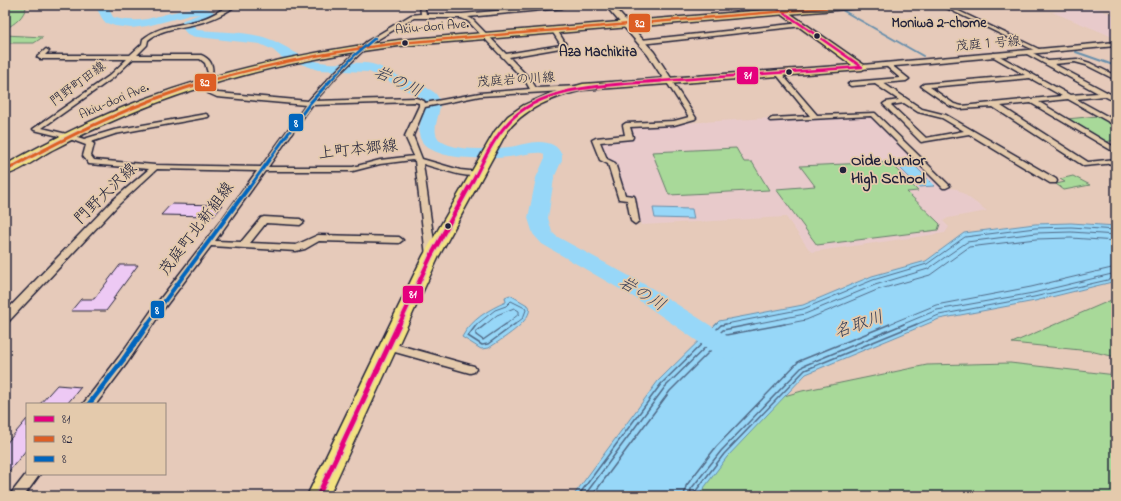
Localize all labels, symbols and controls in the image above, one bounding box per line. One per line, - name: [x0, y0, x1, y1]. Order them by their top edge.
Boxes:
- line badge: 82: [628, 13, 651, 33]
- district label: Moniwa 2-chome: [892, 13, 987, 34]
- street label: Akiu-dori Ave.: [394, 14, 470, 40]
- text: 82: [634, 16, 645, 32]
- unlabelled marker: [812, 31, 822, 41]
- street label: 茂庭１号線: [955, 32, 1022, 56]
- unlabelled marker: [400, 38, 410, 48]
- district label: Aza Machikita: [559, 42, 637, 63]
- street label: 門野町田線: [46, 57, 111, 111]
- water label: 岩の川: [370, 60, 426, 104]
- line badge: 81: [736, 66, 759, 85]
- unlabelled marker: [784, 67, 794, 77]
- street label: 茂庭岩の川線: [476, 68, 557, 92]
- text: 81: [743, 68, 752, 84]
- line badge: 82: [194, 73, 217, 92]
- text: 82: [199, 75, 210, 91]
- street label: Akiu-dori Ave.: [76, 78, 152, 124]
- line badge: 8: [288, 113, 304, 132]
- text: 8: [293, 116, 299, 132]
- street label: 上町本郷線: [317, 134, 399, 166]
- place label: Oide Junior High School: [851, 149, 927, 192]
- street label: 門野大沢線: [69, 158, 143, 230]
- marker: Oide Junior High School: [838, 165, 848, 175]
- street label: 茂庭町北新組線: [154, 177, 240, 281]
- unlabelled marker: [443, 221, 453, 231]
- water label: 岩の川: [614, 270, 670, 318]
- line badge: 81: [402, 285, 424, 304]
- text: 81: [408, 287, 417, 303]
- line badge: 8: [150, 300, 165, 319]
- text: 8: [154, 303, 160, 319]
- water label: 名取川: [831, 305, 887, 345]
- legend: [26, 403, 166, 475]
- text: 81: [62, 411, 71, 429]
- text: 82: [62, 431, 73, 449]
- text: 8: [62, 451, 67, 469]

